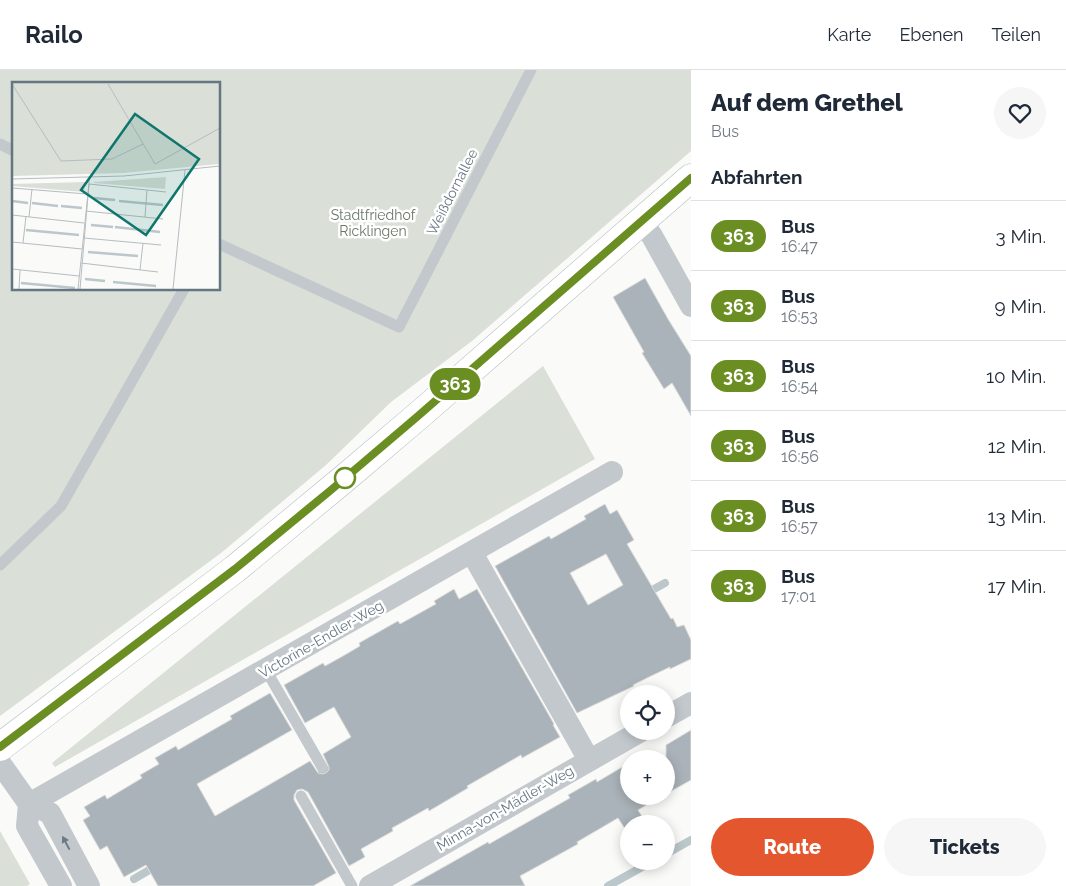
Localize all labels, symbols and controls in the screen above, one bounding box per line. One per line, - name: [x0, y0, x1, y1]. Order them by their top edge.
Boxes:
- text: Railo: [25, 20, 83, 49]
- text: Karte: [827, 24, 871, 45]
- text: Ebenen: [899, 24, 964, 45]
- text: Teilen: [992, 24, 1041, 45]
- inset map: [12, 82, 220, 290]
- button: heart: [994, 87, 1046, 139]
- text: Auf dem Grethel: [711, 88, 903, 117]
- text: Bus: [711, 122, 739, 141]
- street label: Weißdornallee: [423, 146, 481, 238]
- text: Abfahrten: [711, 166, 802, 188]
- park label: Stadtfriedhof Ricklingen: [331, 207, 417, 239]
- text: Bus: [781, 215, 815, 237]
- text: 363: [723, 225, 754, 246]
- text: 3 Min.: [996, 225, 1046, 247]
- text: 16:47: [781, 237, 818, 256]
- text: Bus: [781, 285, 815, 307]
- text: 363: [723, 295, 754, 316]
- text: 9 Min.: [995, 295, 1046, 317]
- text: 16:53: [781, 307, 818, 326]
- text: Bus: [781, 355, 815, 377]
- text: 363: [723, 365, 754, 386]
- text: 10 Min.: [986, 365, 1046, 387]
- line badge: 363: [426, 368, 484, 400]
- text: 363: [440, 373, 470, 394]
- text: 16:54: [781, 377, 818, 396]
- text: Bus: [781, 425, 815, 447]
- text: 363: [723, 435, 754, 456]
- text: 12 Min.: [988, 435, 1046, 457]
- text: 16:56: [781, 447, 819, 466]
- unlabelled marker: [334, 467, 356, 489]
- text: Bus: [781, 495, 815, 517]
- text: 363: [723, 505, 754, 526]
- text: 13 Min.: [987, 505, 1046, 527]
- text: 16:57: [781, 517, 818, 536]
- text: Bus: [781, 565, 815, 587]
- text: 363: [723, 575, 754, 596]
- text: 17 Min.: [987, 575, 1046, 597]
- text: 17:01: [781, 587, 816, 606]
- street label: Victorine-Endler-Weg: [256, 597, 386, 681]
- map controls: [620, 685, 675, 870]
- button: locate: [620, 685, 675, 740]
- button: +: [620, 750, 675, 805]
- street label: Minna-von-Mädler-Weg: [434, 762, 576, 854]
- button: −: [620, 815, 675, 870]
- button: Route: [711, 818, 874, 876]
- button: Tickets: [884, 818, 1046, 876]
- one-way arrow: [62, 836, 70, 850]

